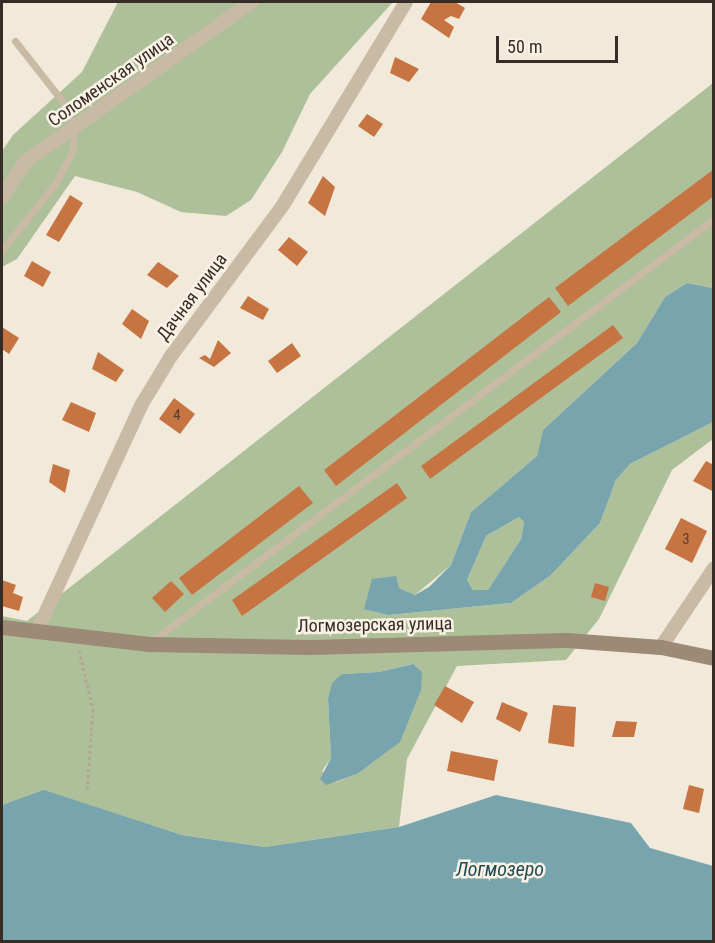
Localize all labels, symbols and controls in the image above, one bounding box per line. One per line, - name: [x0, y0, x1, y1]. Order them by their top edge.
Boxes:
- scale bar: [499, 24, 620, 62]
- street label: Соломенская улица: [44, 29, 178, 131]
- text: 50 m: [507, 36, 542, 57]
- street label: Дачная улица: [152, 249, 232, 345]
- house number: 4: [173, 407, 181, 425]
- house number: 3: [682, 531, 690, 549]
- street label: Логмозерская улица: [297, 613, 453, 637]
- water label: Логмозеро: [456, 857, 544, 881]

